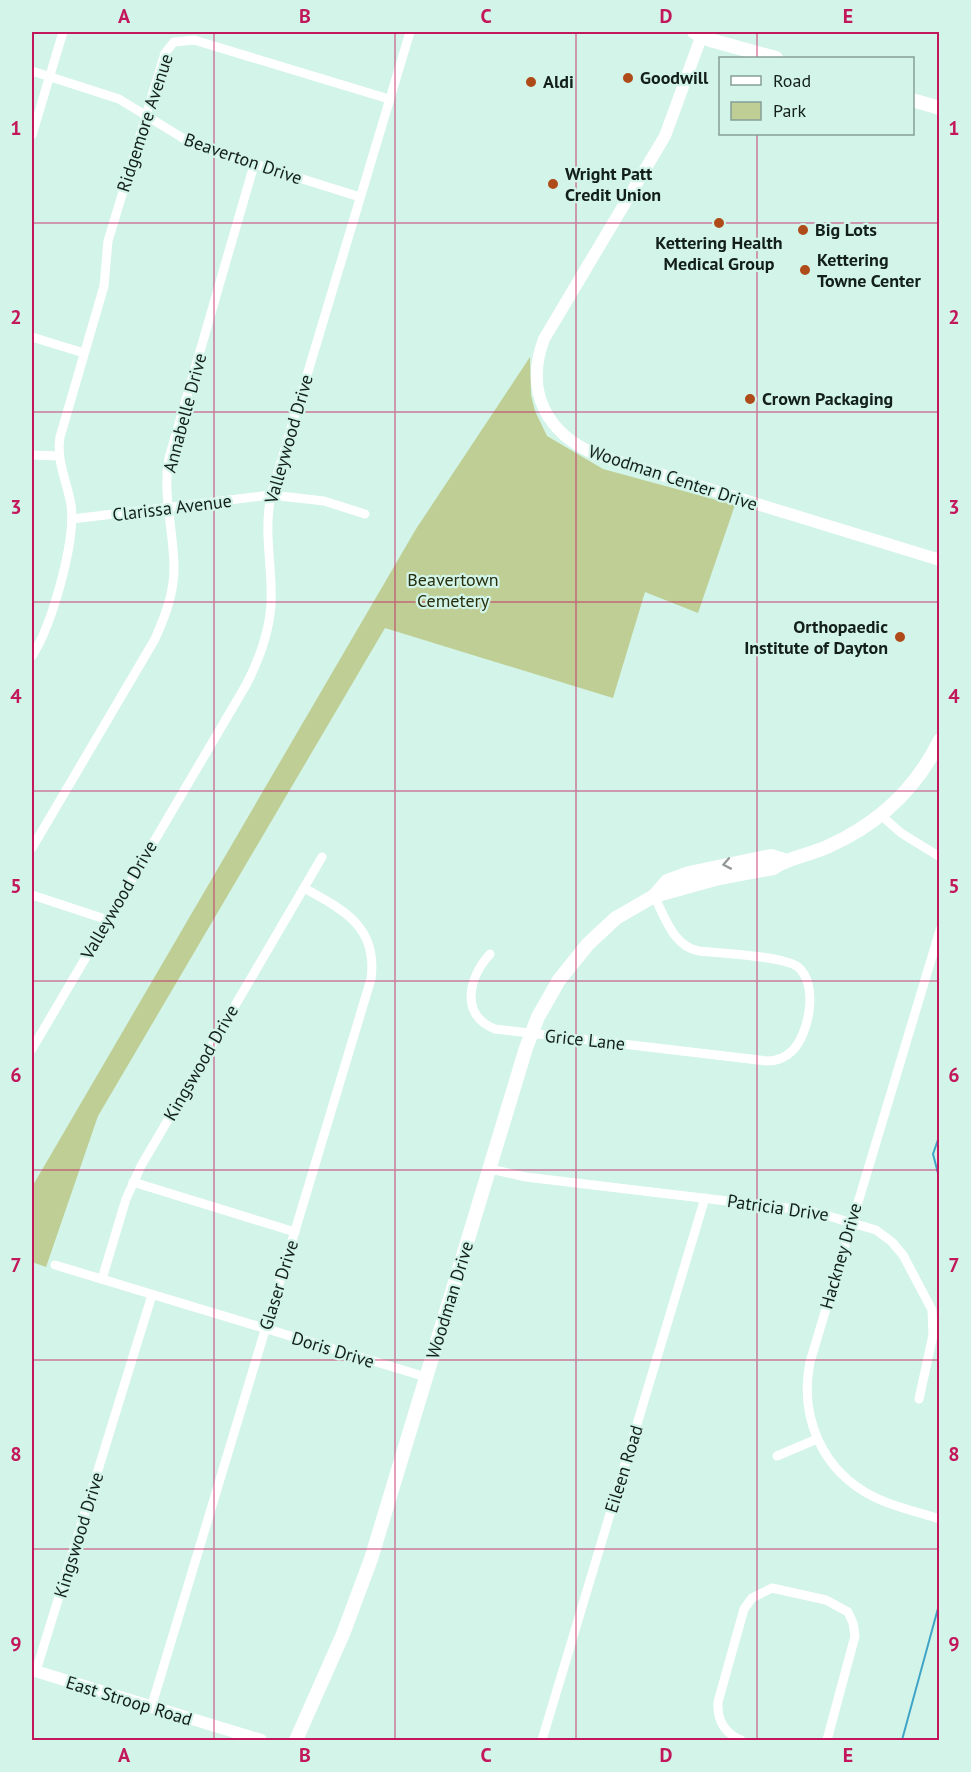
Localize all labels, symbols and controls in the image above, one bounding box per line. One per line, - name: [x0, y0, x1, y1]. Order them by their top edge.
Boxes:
- text: A: [118, 3, 131, 29]
- text: B: [299, 3, 311, 29]
- text: C: [480, 3, 492, 29]
- text: D: [660, 3, 673, 29]
- text: E: [843, 3, 853, 29]
- street label: Ridgemore Avenue: [111, 51, 178, 195]
- legend: [719, 57, 914, 135]
- place label: Goodwill: [640, 66, 709, 89]
- text: Road: [773, 69, 811, 92]
- place label: Aldi: [543, 70, 574, 93]
- marker: Goodwill: [621, 71, 635, 85]
- marker: Aldi: [524, 75, 538, 89]
- text: Park: [773, 99, 806, 122]
- text: 1: [10, 115, 22, 141]
- text: 1: [948, 115, 960, 141]
- street label: Beaverton Drive: [181, 128, 305, 189]
- place label: Wright Patt Credit Union: [565, 162, 661, 206]
- marker: Wright Patt Credit Union: [546, 177, 560, 191]
- marker: Kettering Health Medical Group: [712, 216, 726, 230]
- place label: Big Lots: [815, 218, 877, 241]
- marker: Big Lots: [796, 223, 810, 237]
- place label: Kettering Health Medical Group: [655, 231, 783, 275]
- place label: Kettering Towne Center: [817, 248, 921, 292]
- marker: Kettering Towne Center: [798, 263, 812, 277]
- text: 2: [10, 304, 22, 330]
- text: 2: [948, 304, 960, 330]
- street label: Annabelle Drive: [158, 351, 212, 475]
- street label: Valleywood Drive: [259, 372, 318, 507]
- place label: Crown Packaging: [762, 387, 893, 410]
- marker: Crown Packaging: [743, 392, 757, 406]
- street label: Woodman Center Drive: [586, 439, 761, 516]
- street label: Clarissa Avenue: [111, 489, 233, 526]
- text: 3: [10, 494, 22, 520]
- text: 3: [948, 494, 960, 520]
- park label: Beavertown Cemetery: [407, 568, 499, 612]
- place label: Orthopaedic Institute of Dayton: [744, 615, 888, 659]
- marker: Orthopaedic Institute of Dayton: [893, 630, 907, 644]
- text: 4: [10, 683, 22, 709]
- text: 4: [948, 683, 960, 709]
- street label: Valleywood Drive: [75, 836, 162, 964]
- one-way arrow: [723, 857, 733, 870]
- text: 5: [10, 873, 22, 899]
- text: 5: [948, 873, 960, 899]
- street label: Kingswood Drive: [158, 1001, 243, 1125]
- street label: Grice Lane: [544, 1024, 626, 1055]
- text: 6: [10, 1062, 22, 1088]
- text: 6: [948, 1062, 960, 1088]
- street label: Patricia Drive: [726, 1189, 830, 1226]
- street label: Hackney Drive: [814, 1200, 867, 1312]
- street label: Glaser Drive: [254, 1237, 303, 1333]
- street label: Woodman Drive: [421, 1238, 478, 1361]
- text: 7: [10, 1252, 22, 1278]
- text: 7: [948, 1252, 960, 1278]
- street label: Doris Drive: [289, 1326, 377, 1373]
- street label: Eileen Road: [599, 1422, 648, 1516]
- text: 8: [10, 1441, 22, 1467]
- text: 8: [948, 1441, 960, 1467]
- street label: Kingswood Drive: [49, 1469, 109, 1600]
- text: 9: [10, 1631, 22, 1657]
- text: 9: [948, 1631, 960, 1657]
- street label: East Stroop Road: [63, 1670, 195, 1731]
- text: A: [118, 1742, 131, 1768]
- text: B: [299, 1742, 311, 1768]
- text: C: [480, 1742, 492, 1768]
- text: D: [660, 1742, 673, 1768]
- text: E: [843, 1742, 853, 1768]

